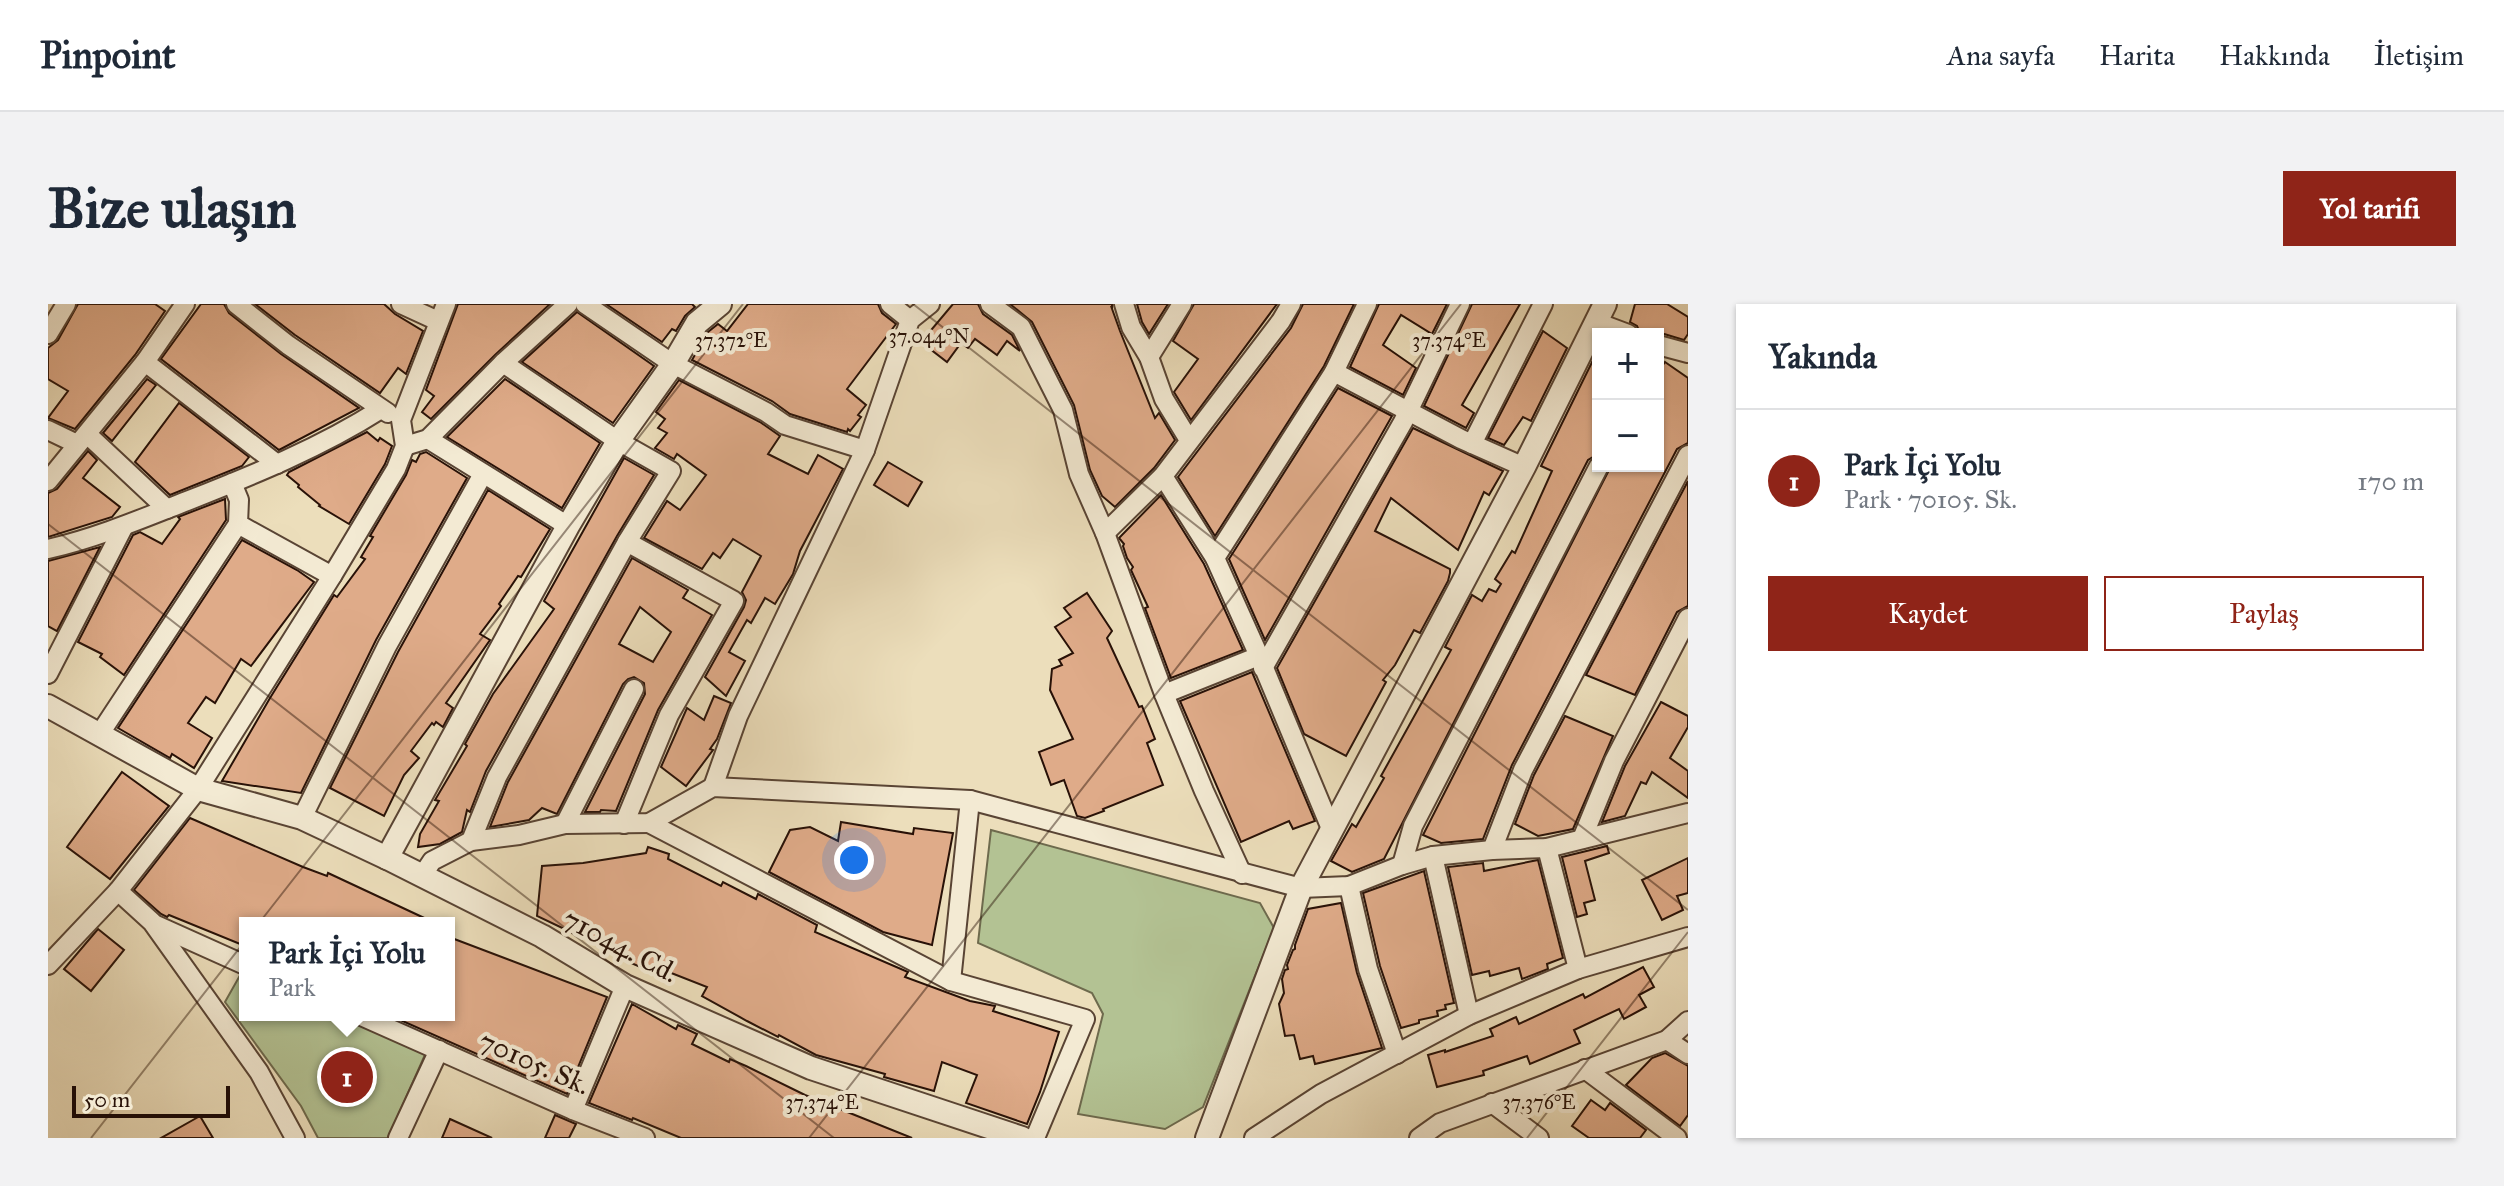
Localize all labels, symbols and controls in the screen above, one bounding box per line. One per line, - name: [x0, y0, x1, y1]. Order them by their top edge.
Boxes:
- text: Pinpoint: [40, 32, 176, 78]
- text: Ana sayfa: [1947, 38, 2055, 73]
- text: Harita: [2099, 38, 2175, 73]
- text: Hakkında: [2219, 38, 2330, 73]
- text: İletişim: [2374, 38, 2464, 73]
- button: Yol tarifi: [2283, 171, 2456, 246]
- text: Bize ulaşın: [48, 174, 296, 242]
- text: 37.044°N: [889, 324, 969, 348]
- text: 37.372°E: [695, 328, 767, 352]
- text: 37.374°E: [1412, 328, 1486, 352]
- map controls: [1592, 328, 1664, 472]
- button: +: [1592, 328, 1664, 400]
- text: Yakında: [1768, 336, 1877, 377]
- button: −: [1592, 400, 1664, 472]
- text: Park İçi Yolu: [1844, 447, 2001, 483]
- text: 1: [1789, 465, 1799, 497]
- text: 170 m: [2357, 465, 2424, 497]
- text: Park · 70105. Sk.: [1844, 483, 2017, 515]
- button: Kaydet: [1768, 576, 2088, 651]
- button: Paylaş: [2104, 576, 2424, 651]
- your location: [834, 840, 874, 880]
- street label: 71044. Cd.: [557, 901, 684, 990]
- popup: [239, 917, 455, 1021]
- text: Park İçi Yolu: [268, 935, 426, 971]
- text: Park: [268, 971, 315, 1003]
- street label: 70105. Sk.: [474, 1023, 596, 1102]
- pin: 1: [321, 1047, 373, 1107]
- scale bar: [72, 1082, 230, 1118]
- text: 50 m: [84, 1086, 130, 1113]
- text: 37.374°E: [785, 1090, 859, 1114]
- text: 37.376°E: [1503, 1090, 1576, 1114]

